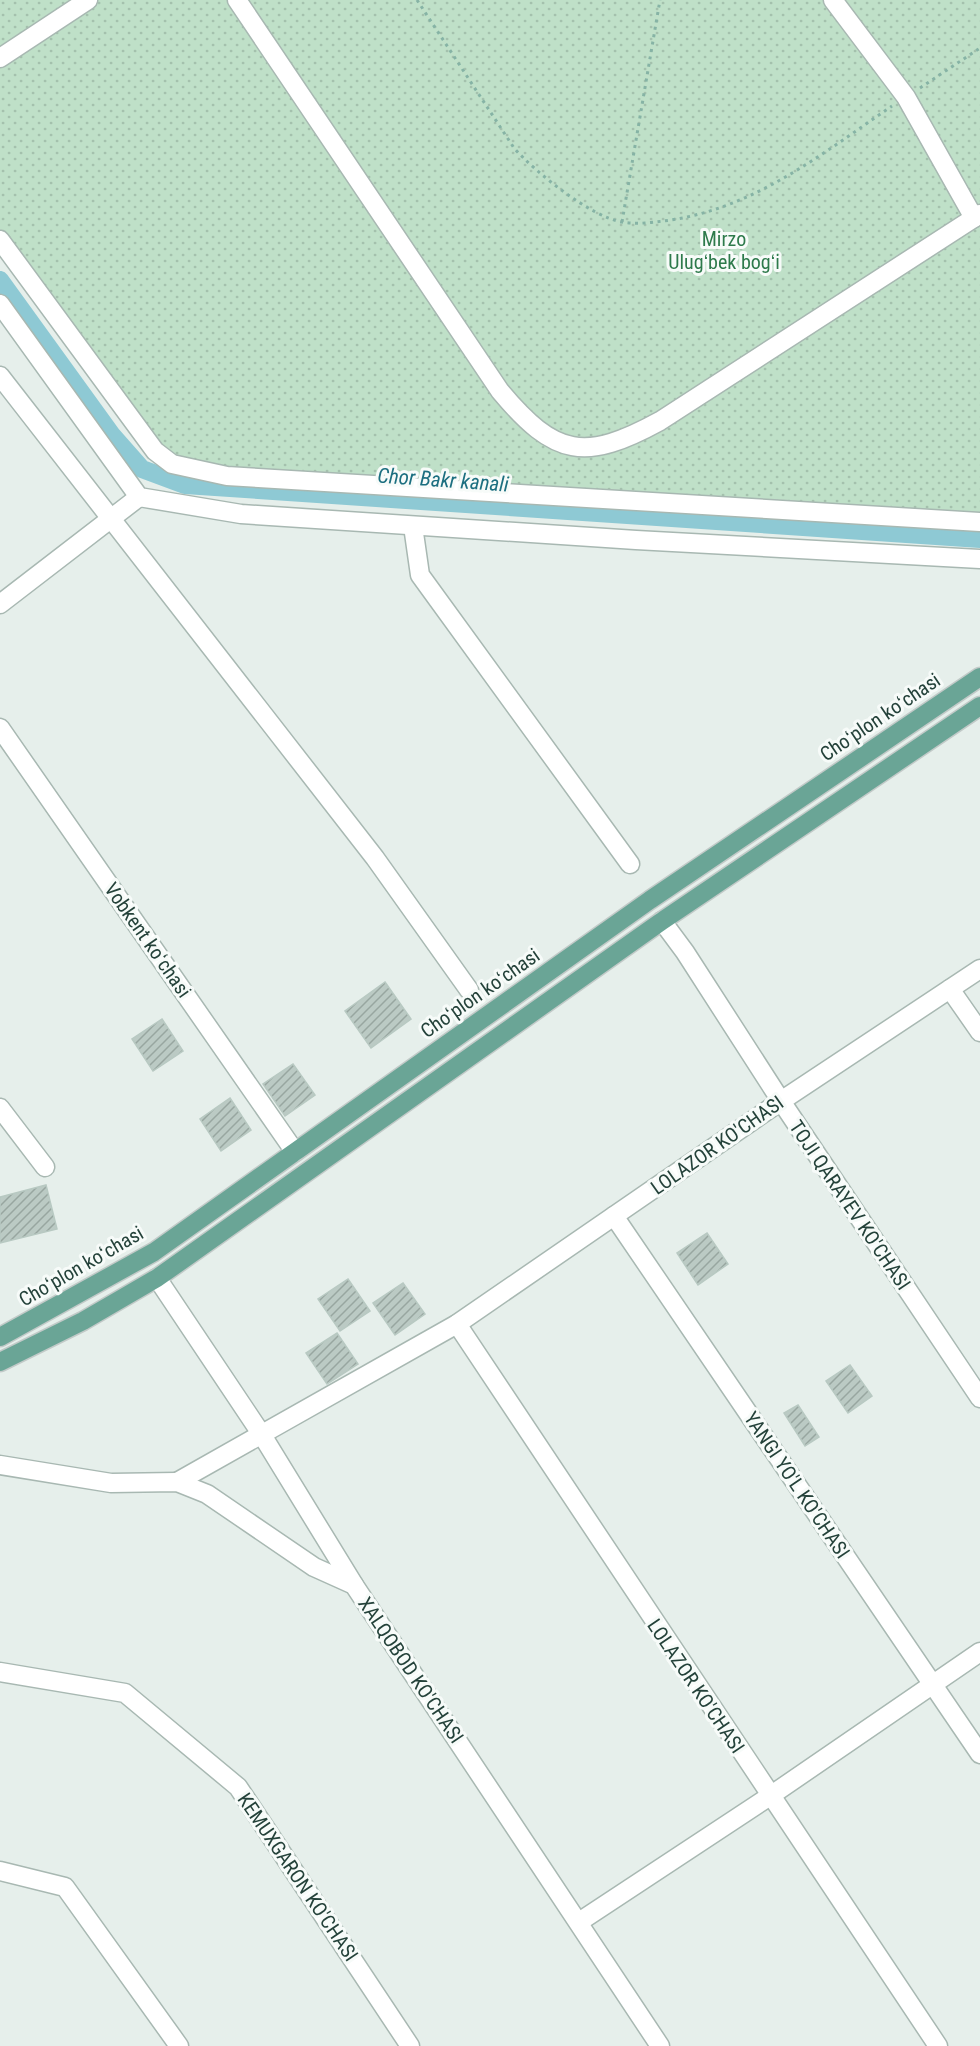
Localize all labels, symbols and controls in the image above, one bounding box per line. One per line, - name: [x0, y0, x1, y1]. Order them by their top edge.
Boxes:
- park label: Mirzo Ulugʻbek bogʻi: [668, 227, 780, 274]
- water label: Chor Bakr kanali: [377, 463, 510, 497]
- street label: Choʻplon koʻchasi: [815, 668, 945, 766]
- street label: Vobkent koʻchasi: [100, 878, 196, 1002]
- street label: Choʻplon koʻchasi: [416, 943, 544, 1043]
- street label: LOLAZOR KO'CHASI: [646, 1090, 788, 1200]
- street label: TOJI QARAYEV KO'CHASI: [784, 1116, 916, 1294]
- street label: Choʻplon koʻchasi: [14, 1221, 148, 1311]
- street label: YANGI YO'L KO'CHASI: [739, 1407, 855, 1563]
- street label: XALQOBOD KO'CHASI: [353, 1592, 469, 1748]
- street label: LOLAZOR KO'CHASI: [642, 1614, 750, 1758]
- street label: KEMUXGARON KO'CHASI: [233, 1788, 363, 1966]

